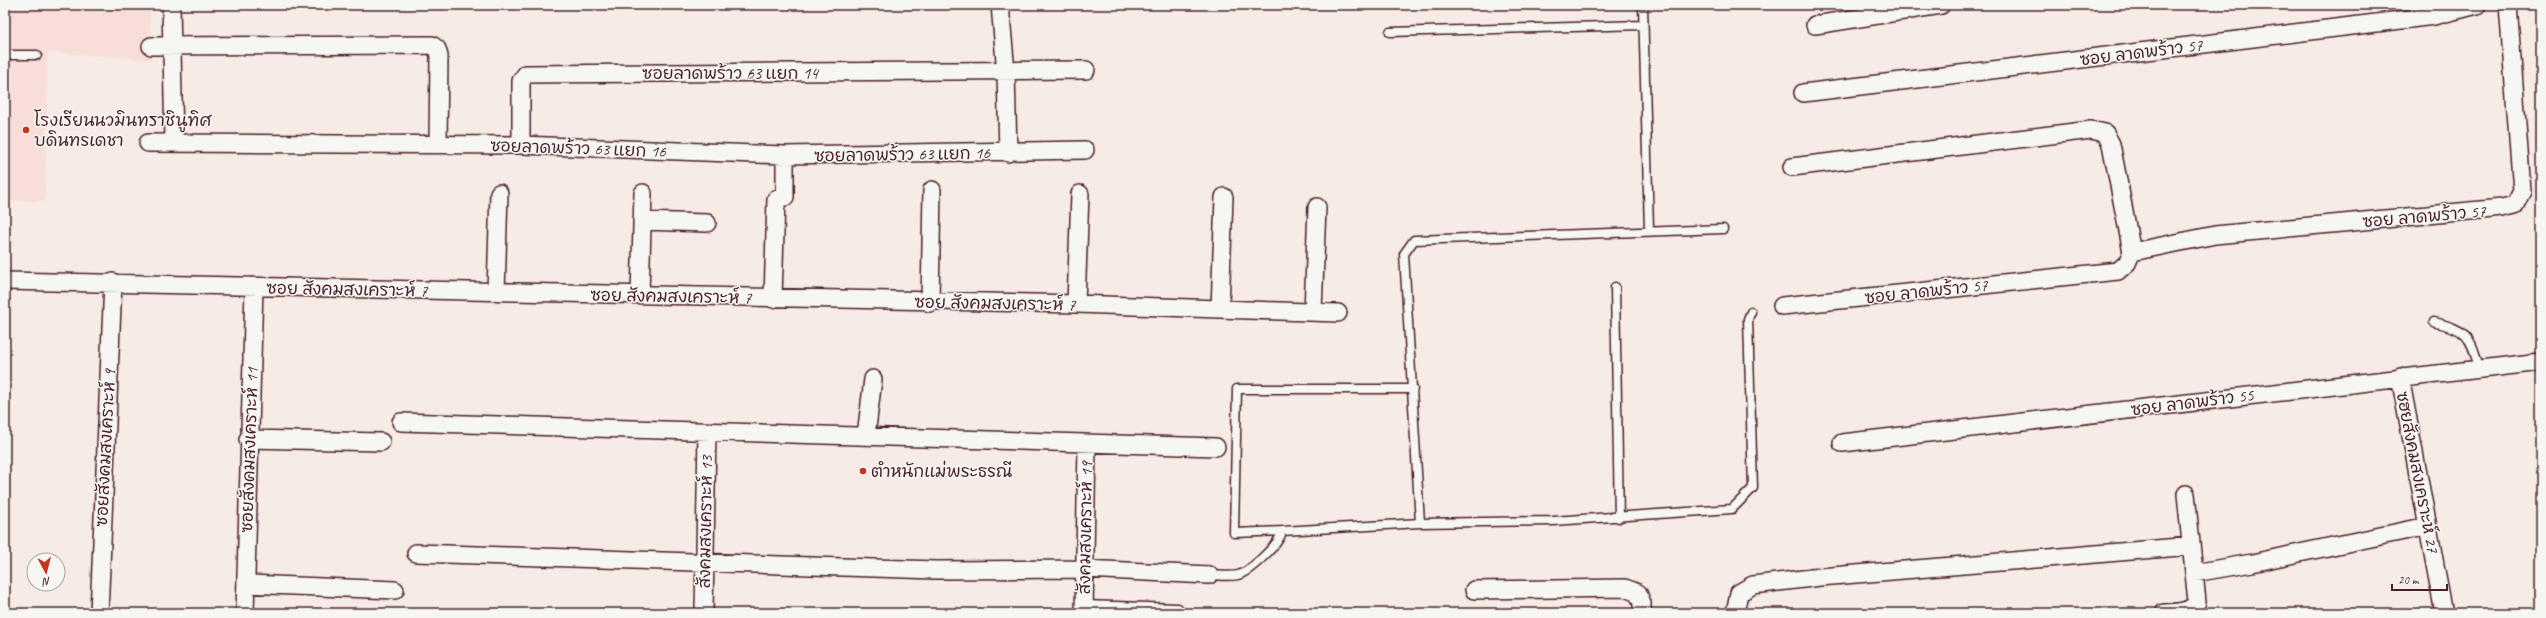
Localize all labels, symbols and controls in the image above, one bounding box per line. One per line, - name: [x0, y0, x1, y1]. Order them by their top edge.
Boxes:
- street label: ซอย ลาดพร้าว 57: [2078, 34, 2205, 70]
- street label: ซอยลาดพร้าว 63 แยก 14: [642, 63, 820, 84]
- place label: โรงเรียนนวมินทราชินูทิศ บดินทรเดชา: [34, 109, 212, 151]
- marker: โรงเรียนนวมินทราชินูทิศ บดินทรเดชา: [21, 125, 31, 135]
- street label: ซอยลาดพร้าว 63 แยก 16: [490, 135, 668, 162]
- street label: ซอยลาดพร้าว 63 แยก 16: [814, 142, 991, 167]
- street label: ซอย ลาดพร้าว 57: [2362, 201, 2488, 232]
- street label: ซอย ลาดพร้าว 57: [1864, 274, 1990, 308]
- street label: ซอย สังคมสงเคราะห์ 7: [266, 277, 429, 301]
- street label: ซอย สังคมสงเคราะห์ 7: [590, 284, 753, 308]
- street label: ซอย สังคมสงเคราะห์ 7: [914, 291, 1077, 315]
- street label: ซอยสังคมสงเคราะห์ 11: [235, 366, 263, 533]
- street label: ซอยสังคมสงเคราะห์ 9: [90, 367, 120, 527]
- street label: ซอย ลาดพร้าว 55: [2129, 384, 2256, 420]
- street label: ซฮยสังคมสงเคราะห์ 27: [2392, 390, 2445, 556]
- street label: สังคมสงเคราะห์ 13: [693, 454, 717, 589]
- place label: ตำหนักแม่พระธรณี: [871, 460, 1012, 482]
- street label: สังคมสงเคราะห์ 19: [1073, 460, 1097, 595]
- marker: ตำหนักแม่พระธรณี: [858, 466, 868, 476]
- north arrow: [26, 552, 66, 592]
- scale bar: [2392, 566, 2447, 592]
- text: 20 m: [2398, 572, 2420, 588]
- text: N: [41, 575, 51, 590]

